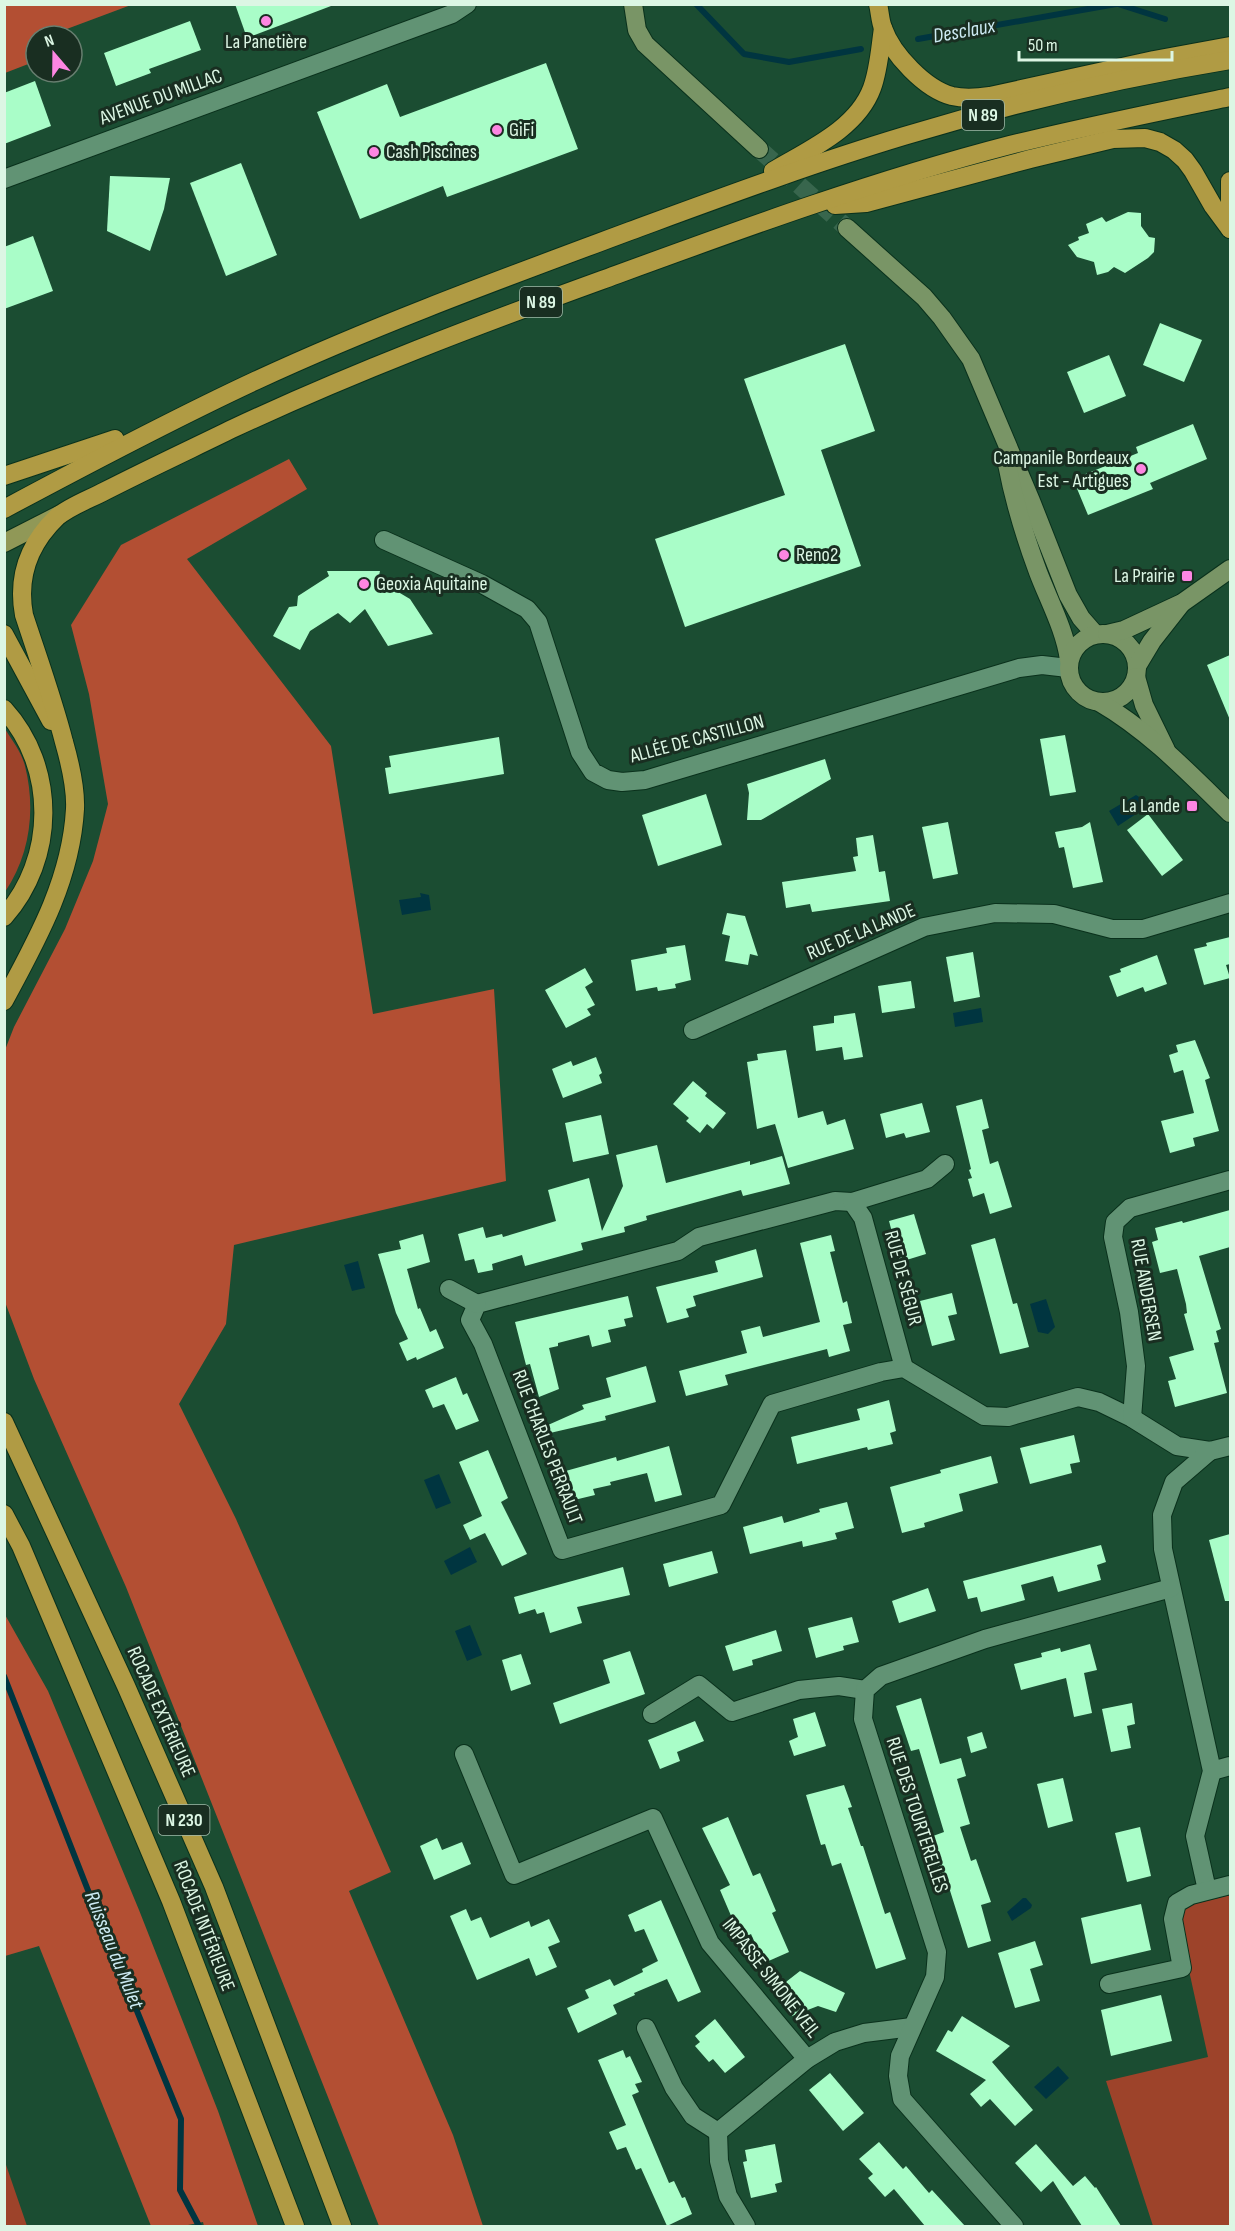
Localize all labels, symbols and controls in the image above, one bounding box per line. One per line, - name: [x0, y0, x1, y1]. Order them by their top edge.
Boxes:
- water label: Desclaux: [931, 13, 998, 49]
- marker: La Panetière: [259, 14, 273, 28]
- north arrow: [24, 24, 84, 84]
- scale bar: [1019, 24, 1172, 62]
- place label: La Panetière: [225, 30, 307, 54]
- text: N: [42, 31, 57, 52]
- text: 50 m: [1028, 35, 1058, 56]
- street label: AVENUE DU MILLAC: [95, 64, 226, 131]
- road number: N 89: [962, 100, 1004, 130]
- place label: GiFi: [509, 118, 534, 142]
- marker: GiFi: [490, 123, 504, 137]
- place label: Cash Piscines: [386, 140, 477, 164]
- marker: Cash Piscines: [367, 145, 381, 159]
- road number: N 89: [520, 287, 562, 317]
- place label: Campanile Bordeaux Est - Artigues: [993, 446, 1129, 493]
- marker: Campanile Bordeaux Est - Artigues: [1134, 462, 1148, 476]
- place label: Reno2: [796, 543, 838, 567]
- marker: Reno2: [777, 548, 791, 562]
- place label: La Prairie: [1114, 564, 1175, 588]
- marker: La Prairie: [1180, 569, 1194, 583]
- place label: Geoxia Aquitaine: [376, 572, 488, 596]
- marker: Geoxia Aquitaine: [357, 577, 371, 591]
- street label: ALLÉE DE CASTILLON: [626, 710, 767, 769]
- place label: La Lande: [1122, 794, 1180, 818]
- marker: La Lande: [1185, 799, 1199, 813]
- street label: RUE DE LA LANDE: [803, 898, 919, 966]
- street label: RUE DE SÉGUR: [879, 1228, 927, 1328]
- street label: RUE ANDERSEN: [1125, 1237, 1167, 1343]
- street label: RUE CHARLES PERRAULT: [507, 1367, 587, 1527]
- street label: ROCADE EXTÉRIEURE: [121, 1643, 201, 1781]
- street label: RUE DES TOURTERELLES: [881, 1734, 953, 1896]
- road number: N 230: [158, 1805, 210, 1835]
- street label: ROCADE INTÉRIEURE: [168, 1857, 240, 1995]
- water label: Ruisseau du Mulet: [79, 1887, 149, 2013]
- street label: IMPASSE SIMONE VEIL: [717, 1913, 826, 2043]

